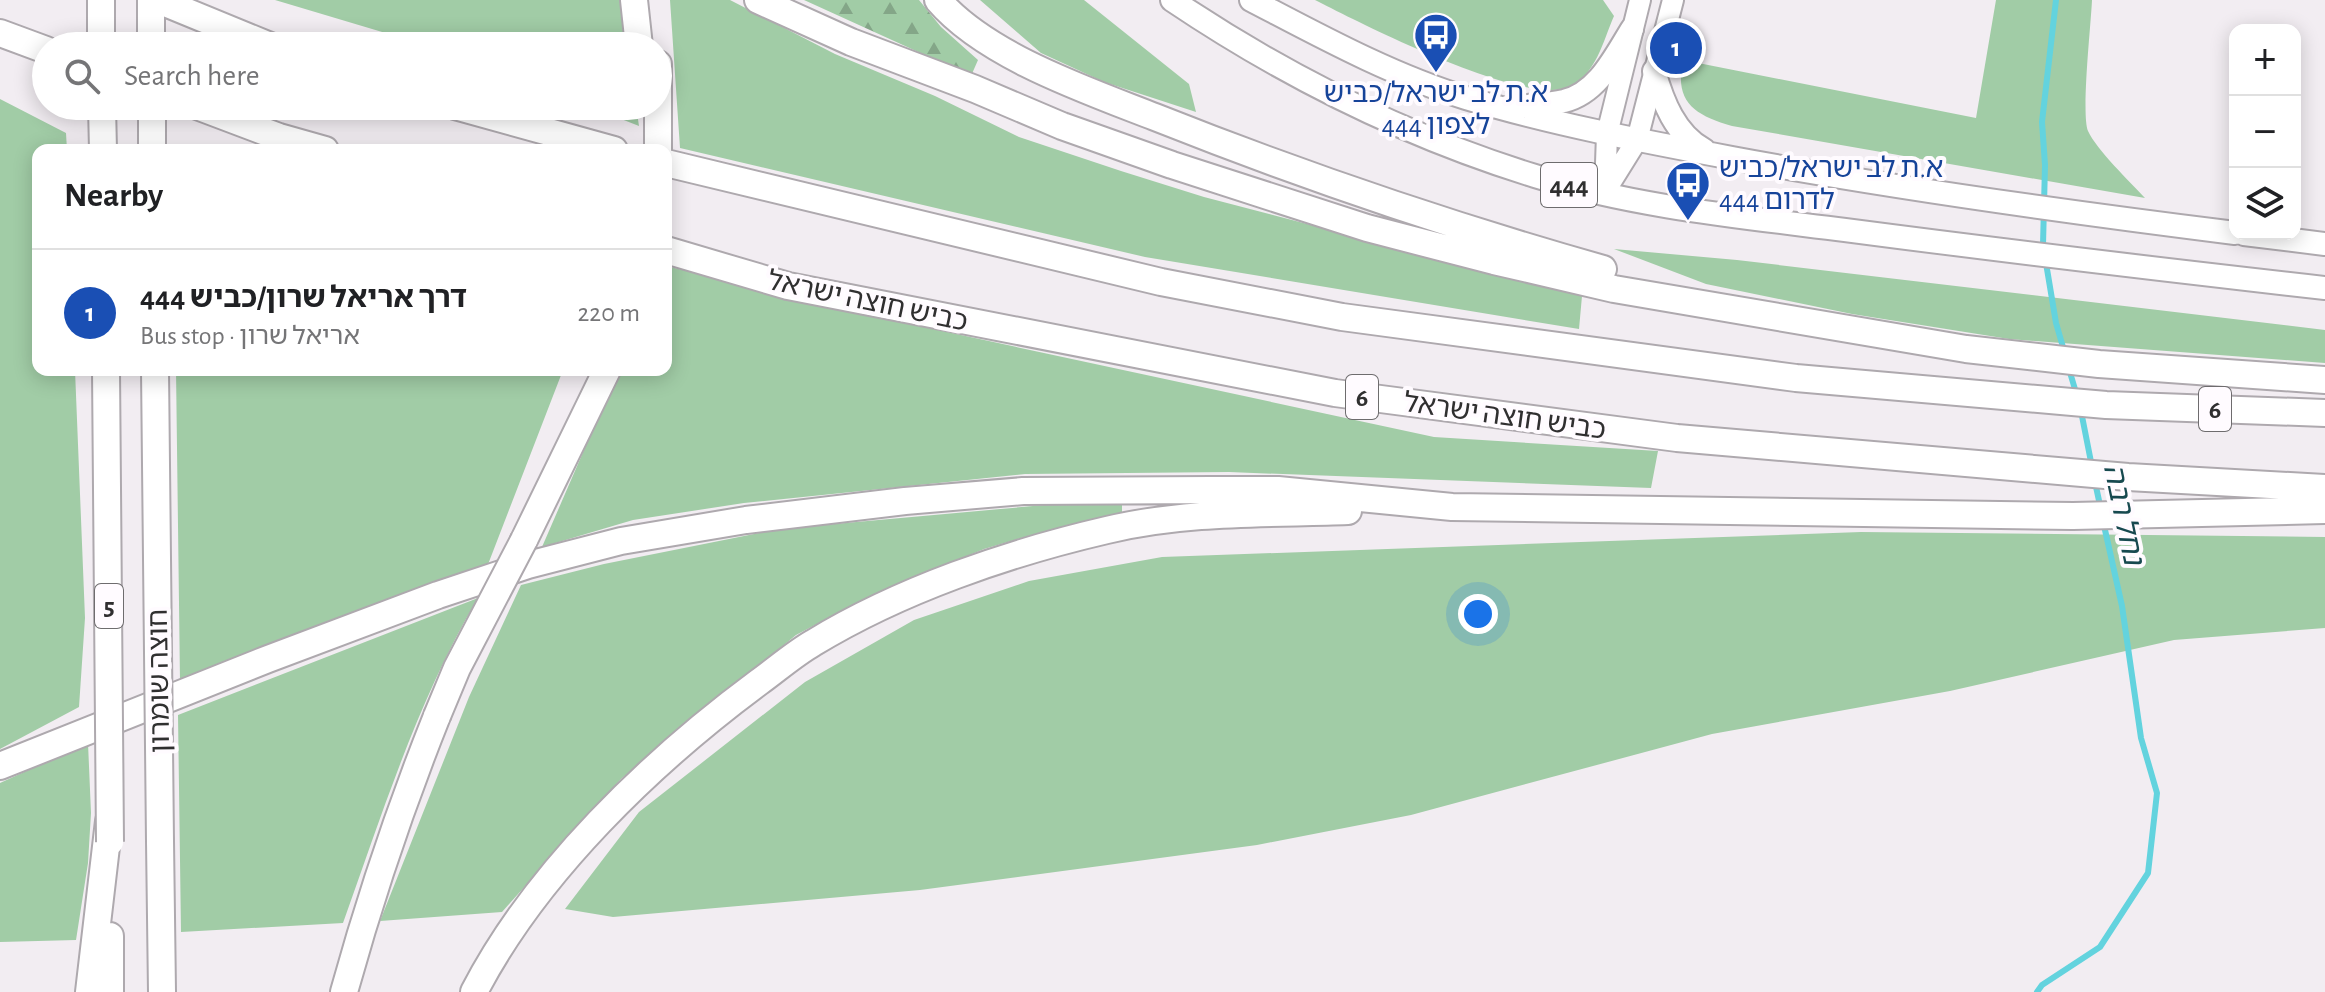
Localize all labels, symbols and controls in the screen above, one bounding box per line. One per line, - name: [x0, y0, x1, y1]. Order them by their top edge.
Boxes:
- bus stop icon: א.ת לב ישראל/כביש 444 לצפון: [1412, 11, 1460, 74]
- pin: 1: [1650, 18, 1702, 78]
- map controls: [2229, 24, 2301, 240]
- button: +: [2229, 24, 2301, 96]
- search box: [32, 32, 672, 120]
- icon: search: [60, 54, 104, 98]
- text: Search here: [124, 61, 260, 91]
- place label: א.ת לב ישראל/כביש 444 לצפון: [1324, 80, 1548, 140]
- button: −: [2229, 96, 2301, 168]
- place label: א.ת לב ישראל/כביש 444 לדרום: [1719, 155, 1943, 215]
- bus stop icon: א.ת לב ישראל/כביש 444 לדרום: [1664, 159, 1712, 222]
- road number: 444: [1541, 163, 1597, 207]
- button: layers: [2229, 168, 2301, 240]
- text: Nearby: [64, 179, 163, 213]
- street label: כביש חוצה ישראל: [765, 267, 970, 337]
- text: דרך אריאל שרון/כביש 444: [140, 283, 467, 313]
- text: 1: [85, 300, 95, 326]
- text: 220 m: [578, 300, 640, 326]
- text: Bus stop · אריאל שרון: [140, 323, 360, 349]
- road number: 6: [1346, 375, 1378, 419]
- road number: 6: [2199, 387, 2231, 431]
- street label: כביש חוצה ישראל: [1402, 389, 1608, 445]
- water label: נחל רבה: [2098, 461, 2149, 570]
- road number: 5: [95, 584, 123, 628]
- your location: [1458, 594, 1498, 634]
- street label: חוצה שומרון: [145, 609, 175, 753]

